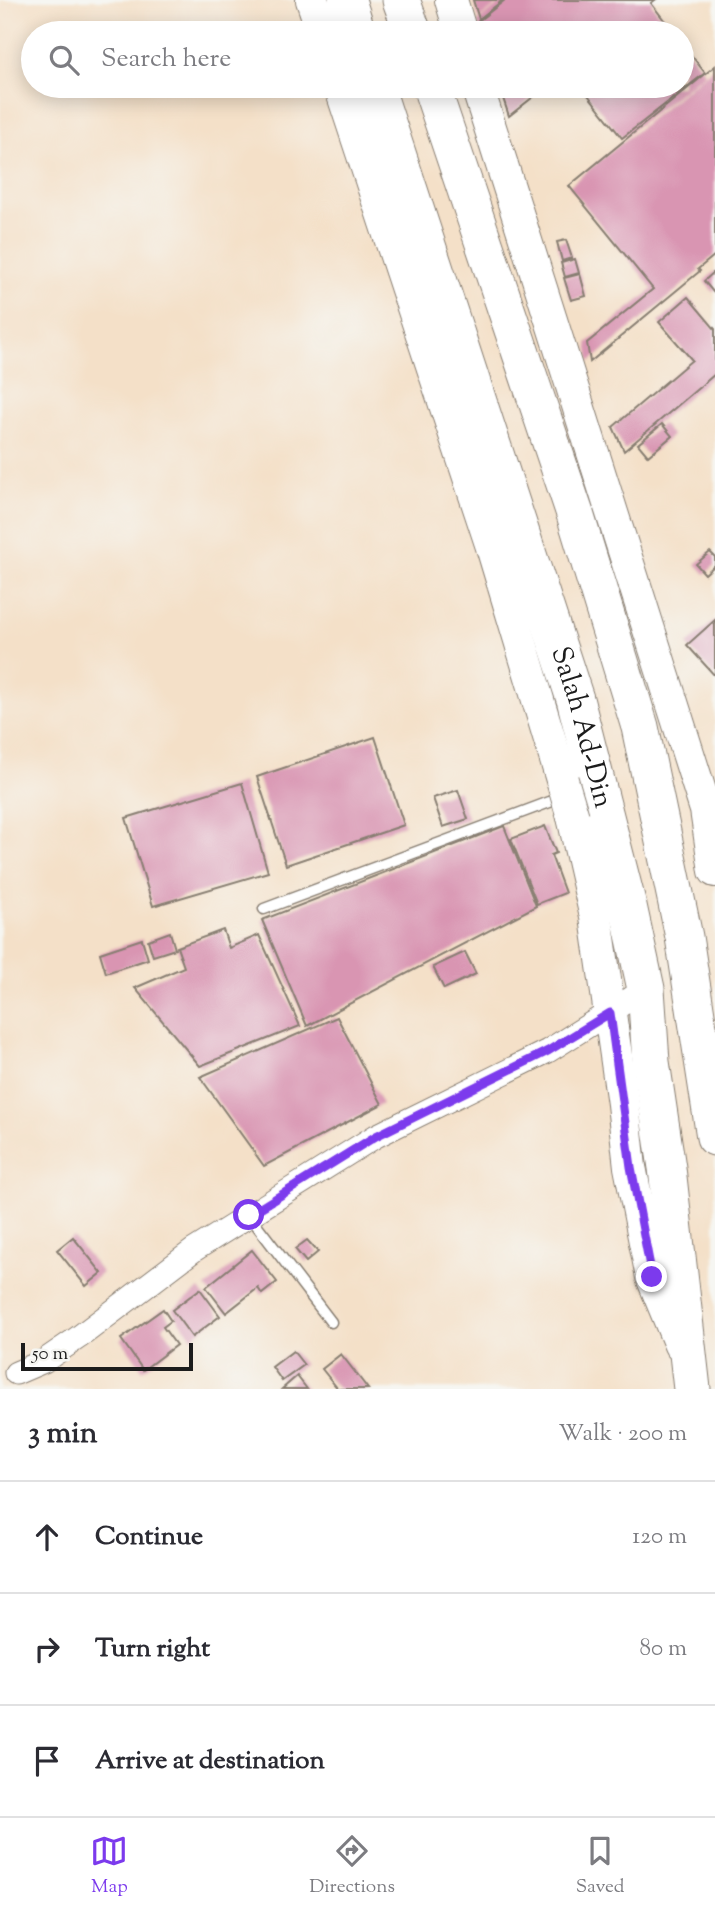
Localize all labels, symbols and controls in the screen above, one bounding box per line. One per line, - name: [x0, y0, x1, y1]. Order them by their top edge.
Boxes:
- search box: [21, 21, 694, 98]
- icon: search: [45, 41, 83, 79]
- text: Search here: [101, 41, 231, 78]
- street label: Salah Ad-Din: [539, 642, 622, 813]
- route start: [233, 1199, 264, 1230]
- route end: [636, 1261, 667, 1292]
- scale bar: [21, 1340, 192, 1372]
- text: 50 m: [32, 1341, 68, 1368]
- text: 3 min: [28, 1413, 98, 1456]
- text: Walk · 200 m: [558, 1418, 687, 1451]
- icon: ahead: [28, 1518, 66, 1556]
- text: Continue: [95, 1519, 203, 1556]
- text: 120 m: [632, 1521, 687, 1554]
- icon: right: [28, 1630, 66, 1668]
- text: Turn right: [95, 1631, 210, 1668]
- text: 80 m: [639, 1633, 687, 1666]
- icon: arrive: [28, 1742, 66, 1780]
- text: Arrive at destination: [95, 1743, 325, 1780]
- tab: Map: [90, 1832, 128, 1901]
- tab: Directions: [309, 1832, 395, 1901]
- tab: Saved: [576, 1832, 625, 1901]

